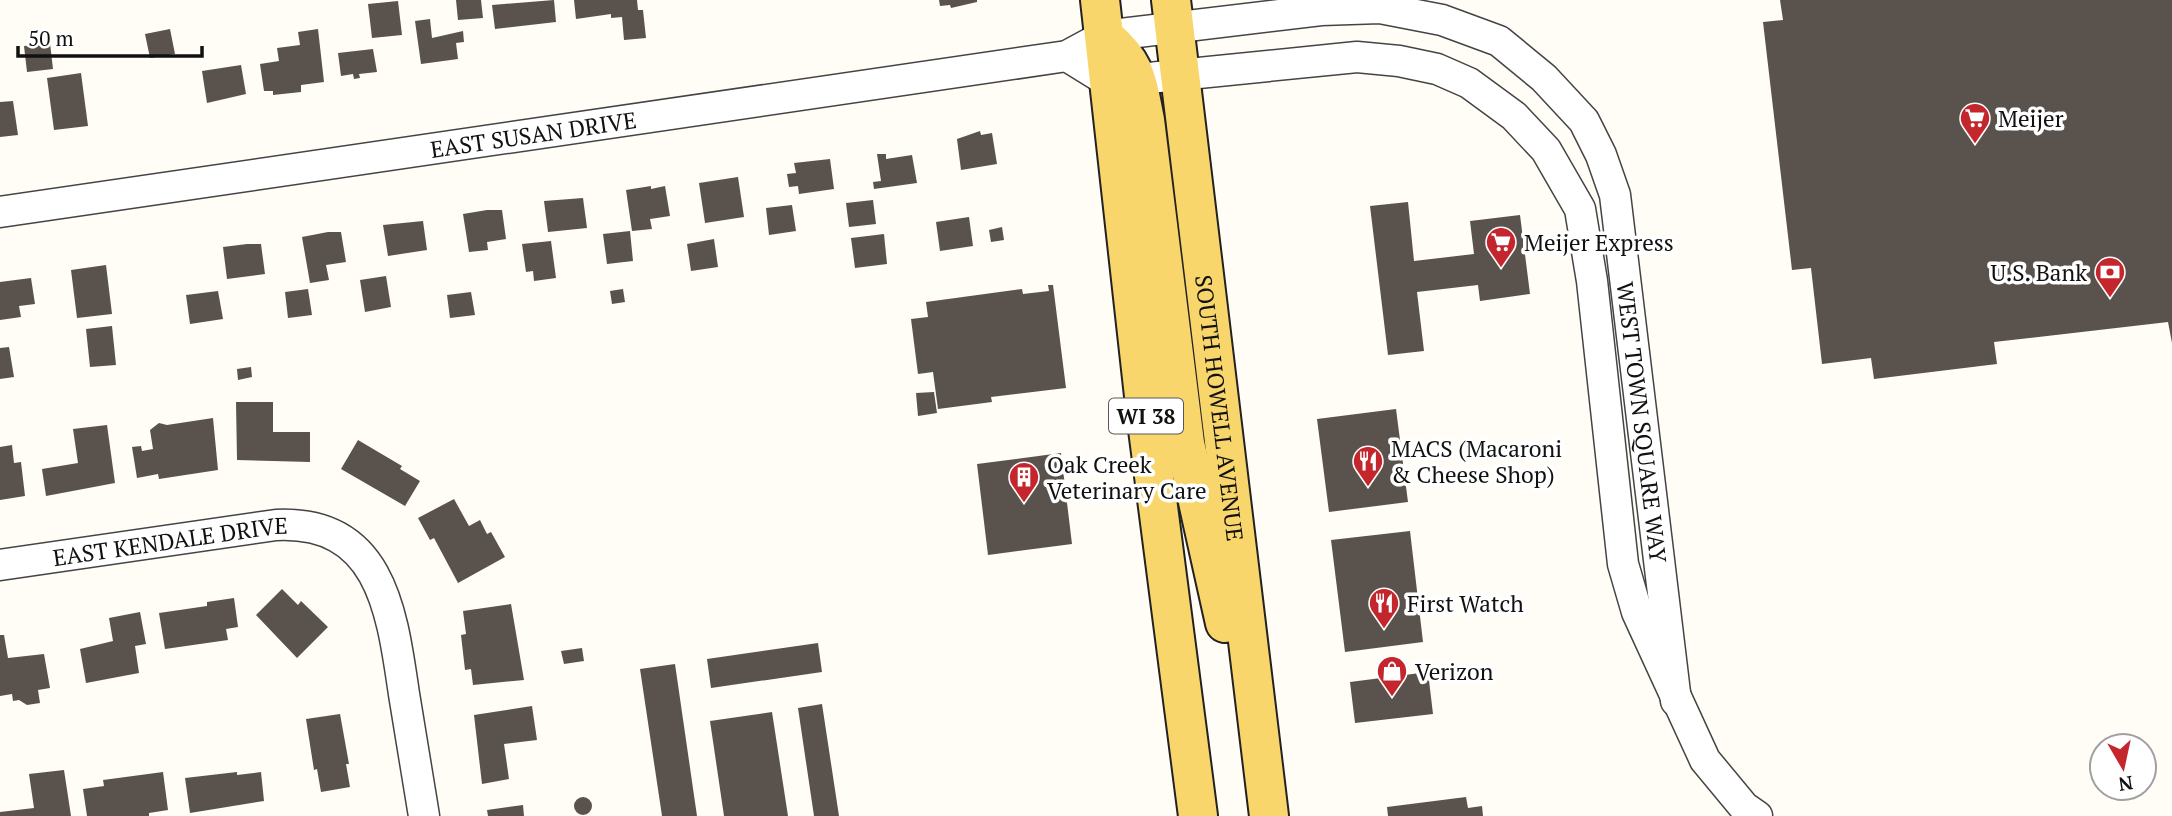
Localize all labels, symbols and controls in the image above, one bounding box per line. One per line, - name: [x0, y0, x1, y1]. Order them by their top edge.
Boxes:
- scale bar: [18, 14, 201, 58]
- text: 50 m: [28, 24, 74, 52]
- supermarket icon: Meijer: [1958, 101, 1992, 145]
- place label: Meijer: [1998, 103, 2064, 134]
- street label: EAST SUSAN DRIVE: [428, 104, 638, 164]
- supermarket icon: Meijer Express: [1484, 225, 1518, 269]
- place label: Meijer Express: [1524, 227, 1674, 258]
- bank icon: U.S. Bank: [2093, 255, 2127, 299]
- place label: U.S. Bank: [1990, 257, 2087, 288]
- street label: SOUTH HOWELL AVENUE: [1189, 273, 1251, 543]
- street label: WEST TOWN SQUARE WAY: [1610, 280, 1675, 565]
- road number: WI 38: [1109, 398, 1183, 434]
- place label: MACS (Macaroni & Cheese Shop): [1391, 433, 1562, 490]
- restaurant icon: MACS (Macaroni & Cheese Shop): [1351, 444, 1385, 488]
- place label: Oak Creek Veterinary Care: [1047, 449, 1207, 506]
- building icon: Oak Creek Veterinary Care: [1007, 460, 1041, 504]
- street label: EAST KENDALE DRIVE: [51, 509, 288, 573]
- restaurant icon: First Watch: [1367, 586, 1401, 630]
- place label: First Watch: [1407, 588, 1524, 619]
- shop icon: Verizon: [1375, 654, 1409, 698]
- place label: Verizon: [1415, 656, 1494, 687]
- north arrow: [2088, 732, 2158, 802]
- text: N: [2116, 771, 2135, 798]

